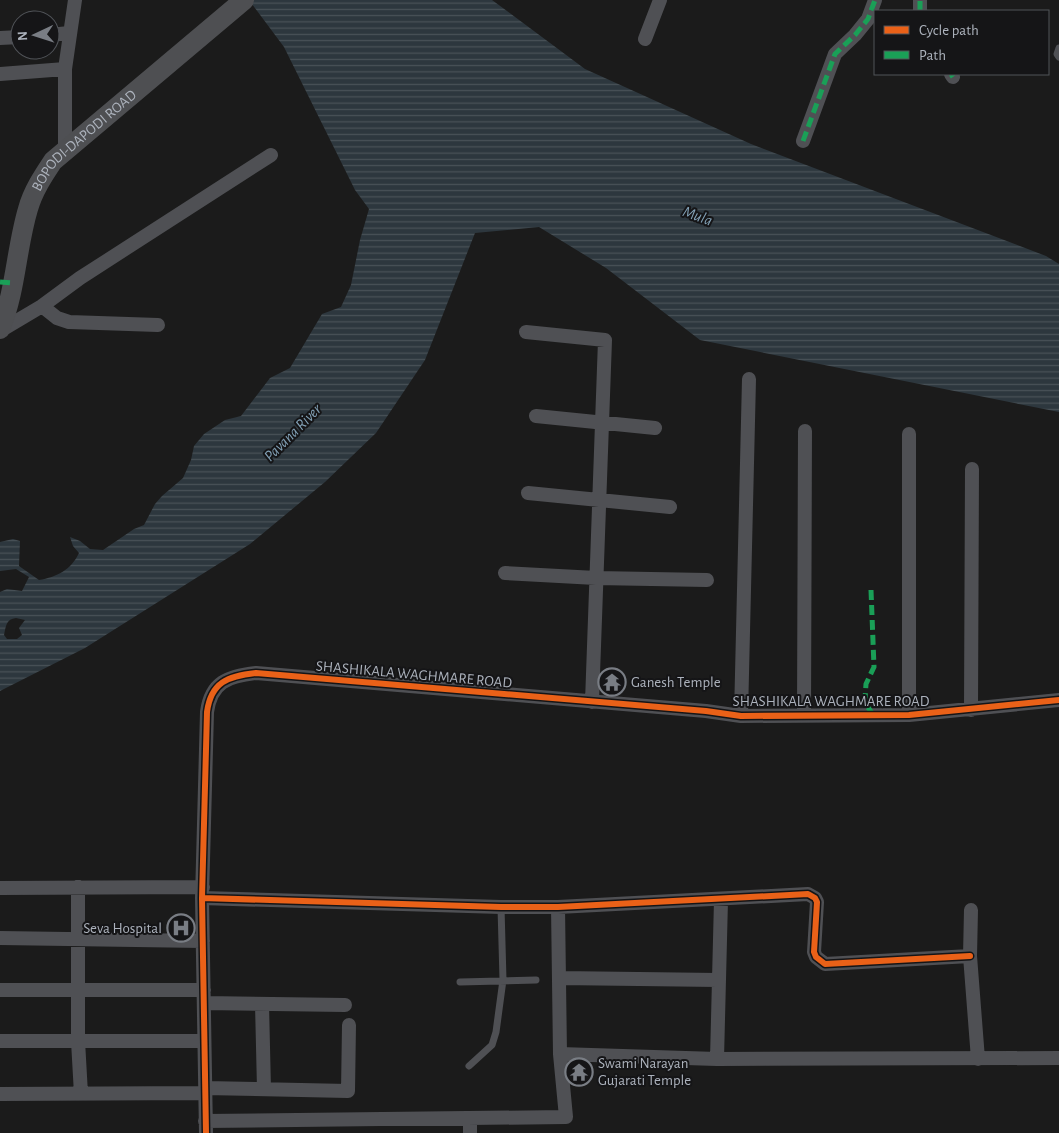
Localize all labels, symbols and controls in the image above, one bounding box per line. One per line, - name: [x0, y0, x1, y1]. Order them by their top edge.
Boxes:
- north arrow: [10, 10, 60, 60]
- legend: [874, 10, 1049, 75]
- text: Cycle path: [919, 23, 979, 38]
- text: N: [16, 30, 30, 41]
- text: Path: [919, 48, 946, 63]
- street label: BOPODI-DAPODI ROAD: [29, 87, 140, 194]
- water label: Mula: [681, 203, 715, 229]
- water label: Pavana River: [261, 400, 325, 464]
- street label: SHASHIKALA WAGHMARE ROAD: [315, 658, 513, 691]
- temple icon: Ganesh Temple: [597, 667, 627, 697]
- place label: Ganesh Temple: [631, 675, 721, 690]
- street label: SHASHIKALA WAGHMARE ROAD: [733, 694, 930, 709]
- hospital icon: Seva Hospital: [166, 913, 196, 943]
- place label: Seva Hospital: [83, 921, 162, 936]
- place label: Swami Narayan Gujarati Temple: [598, 1056, 691, 1088]
- temple icon: Swami Narayan Gujarati Temple: [564, 1057, 594, 1087]

